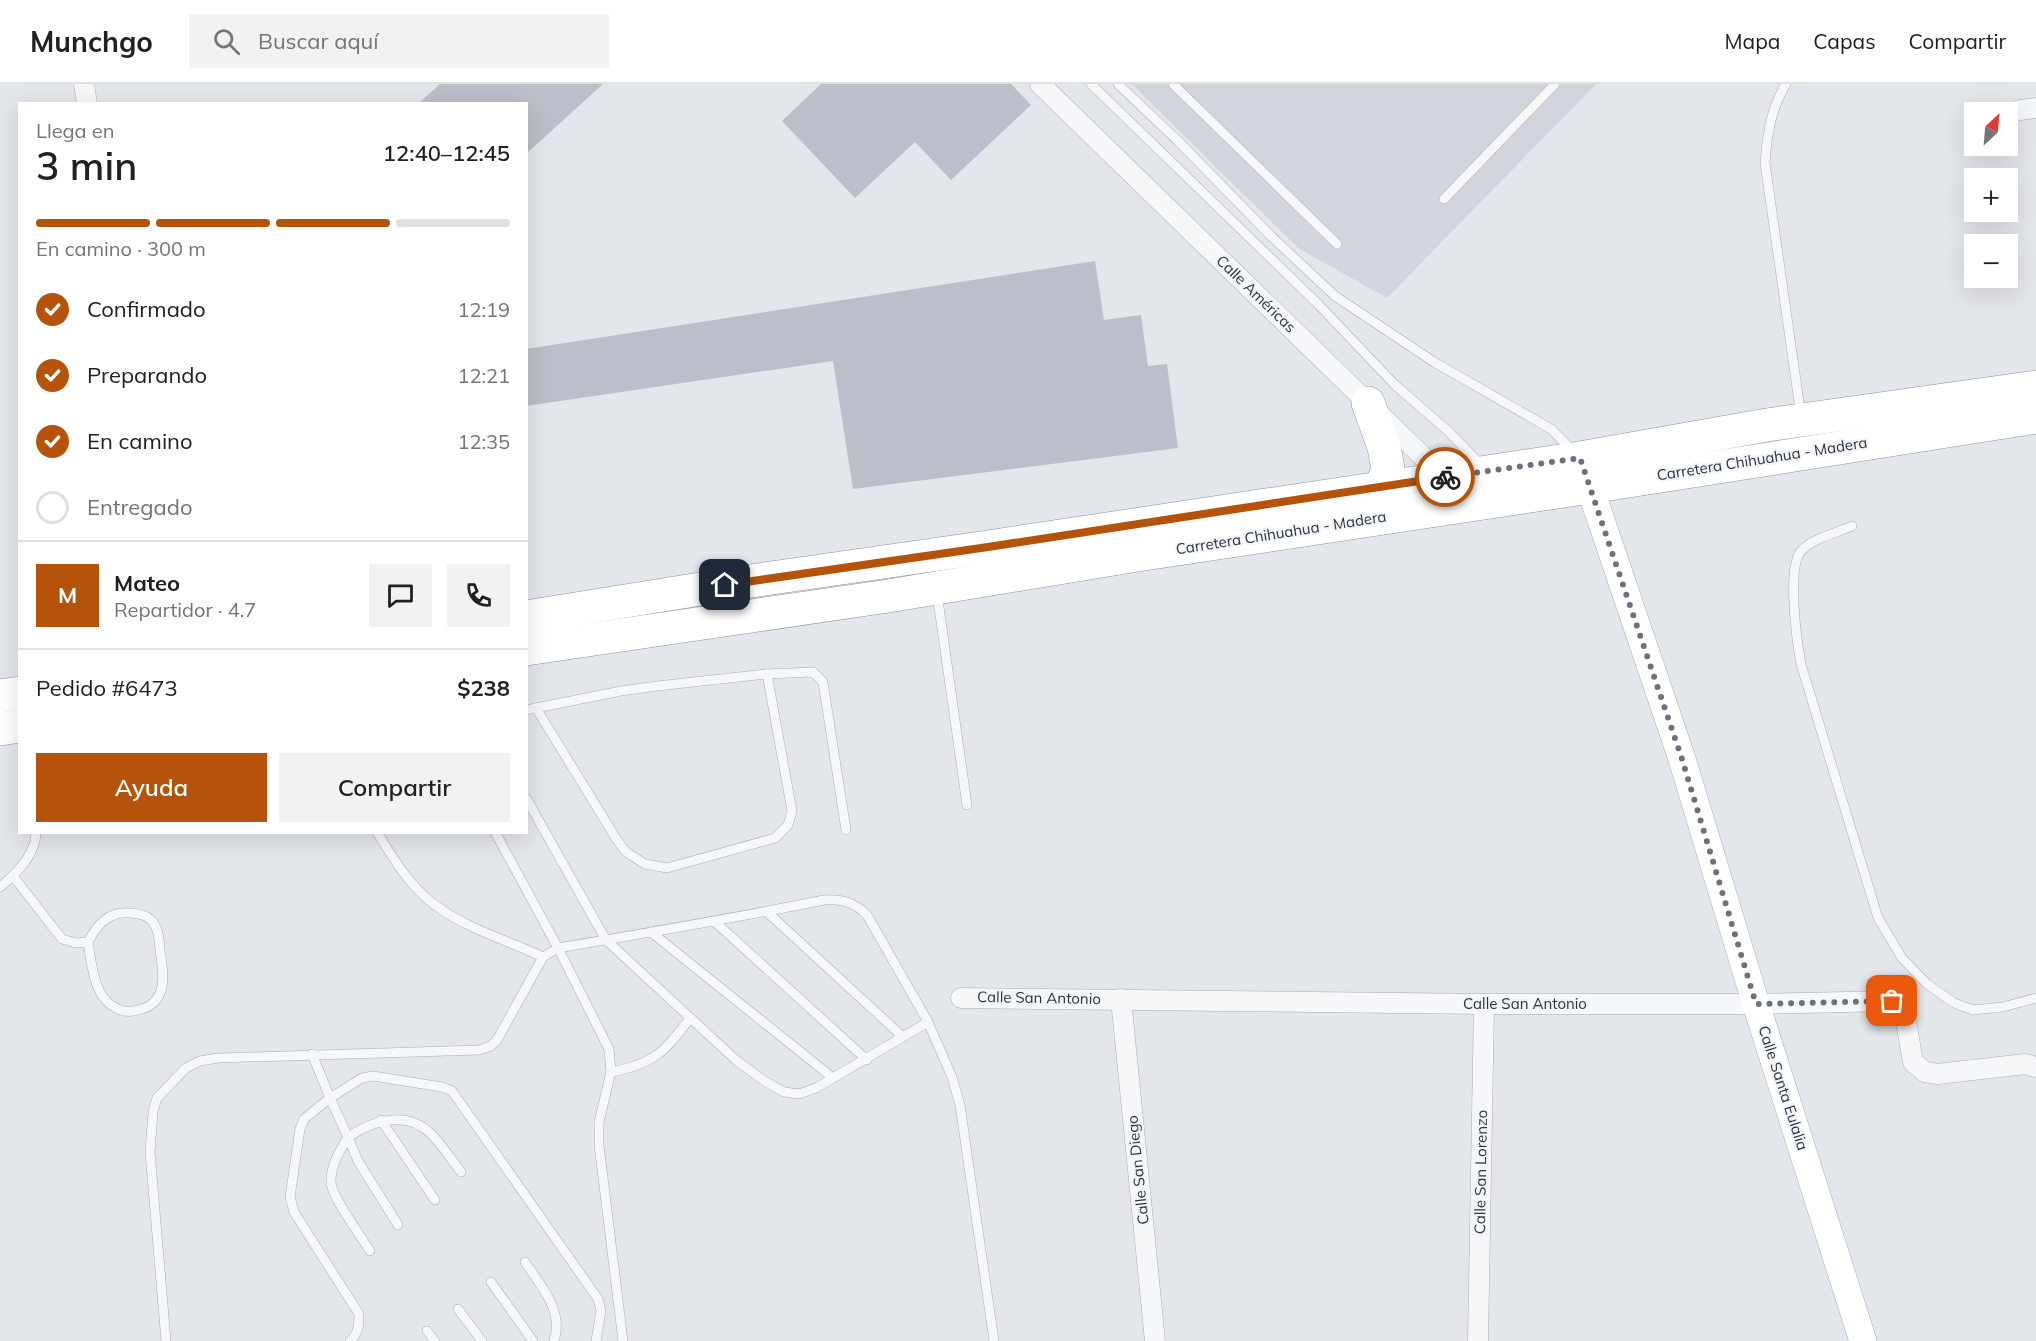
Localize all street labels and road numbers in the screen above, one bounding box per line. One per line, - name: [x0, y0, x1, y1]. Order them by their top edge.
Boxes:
- street label: Calle Américas: [1213, 251, 1300, 336]
- street label: Carretera Chihuahua - Madera: [1655, 432, 1868, 485]
- street label: Carretera Chihuahua - Madera: [1174, 506, 1387, 559]
- street label: Calle San Antonio: [977, 987, 1101, 1008]
- street label: Calle San Antonio: [1463, 994, 1587, 1013]
- street label: Calle Santa Eulalia: [1754, 1023, 1813, 1152]
- street label: Calle San Lorenzo: [1470, 1110, 1491, 1234]
- street label: Calle San Diego: [1122, 1114, 1153, 1226]

